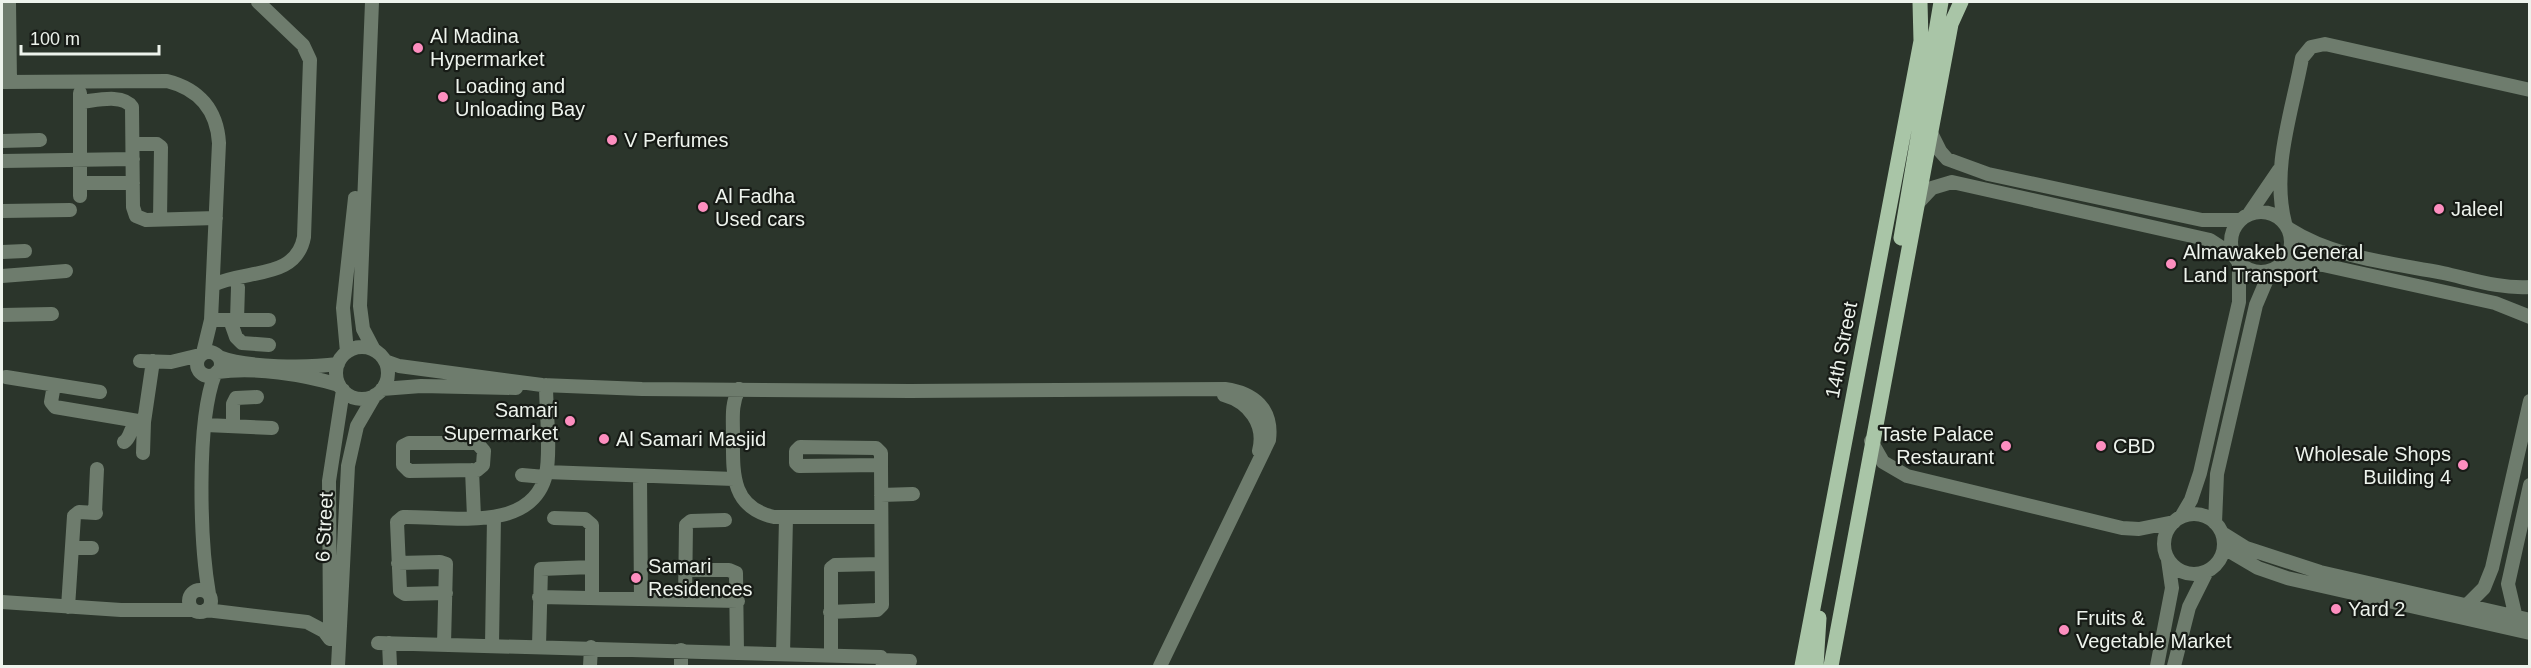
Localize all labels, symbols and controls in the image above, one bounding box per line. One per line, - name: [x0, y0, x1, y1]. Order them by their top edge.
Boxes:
- scale bar: [21, 18, 159, 56]
- place label: Al Madina Hypermarket: [430, 25, 545, 70]
- text: 100 m: [30, 29, 80, 49]
- marker: Al Madina Hypermarket: [411, 41, 425, 55]
- place label: Loading and Unloading Bay: [455, 75, 585, 120]
- marker: Loading and Unloading Bay: [436, 90, 450, 104]
- place label: V Perfumes: [624, 129, 728, 151]
- marker: V Perfumes: [605, 133, 619, 147]
- place label: Al Fadha Used cars: [715, 185, 805, 230]
- place label: Jaleel: [2451, 198, 2503, 220]
- marker: Al Fadha Used cars: [696, 200, 710, 214]
- marker: Jaleel: [2432, 202, 2446, 216]
- place label: Almawakeb General Land Transport: [2183, 241, 2363, 286]
- marker: Almawakeb General Land Transport: [2164, 257, 2178, 271]
- street label: 14th Street: [1821, 299, 1861, 400]
- place label: Samari Supermarket: [444, 399, 558, 444]
- marker: Samari Supermarket: [563, 414, 577, 428]
- place label: Taste Palace Restaurant: [1879, 423, 1994, 468]
- place label: Al Samari Masjid: [616, 428, 766, 450]
- marker: Al Samari Masjid: [597, 432, 611, 446]
- place label: CBD: [2113, 435, 2155, 457]
- marker: Taste Palace Restaurant: [1999, 439, 2013, 453]
- marker: CBD: [2094, 439, 2108, 453]
- place label: Wholesale Shops Building 4: [2295, 443, 2451, 488]
- marker: Wholesale Shops Building 4: [2456, 458, 2470, 472]
- street label: 6 Street: [311, 491, 337, 563]
- place label: Samari Residences: [648, 555, 753, 600]
- marker: Samari Residences: [629, 571, 643, 585]
- place label: Yard 2: [2348, 598, 2405, 620]
- marker: Yard 2: [2329, 602, 2343, 616]
- place label: Fruits & Vegetable Market: [2076, 607, 2232, 652]
- marker: Fruits & Vegetable Market: [2057, 623, 2071, 637]

